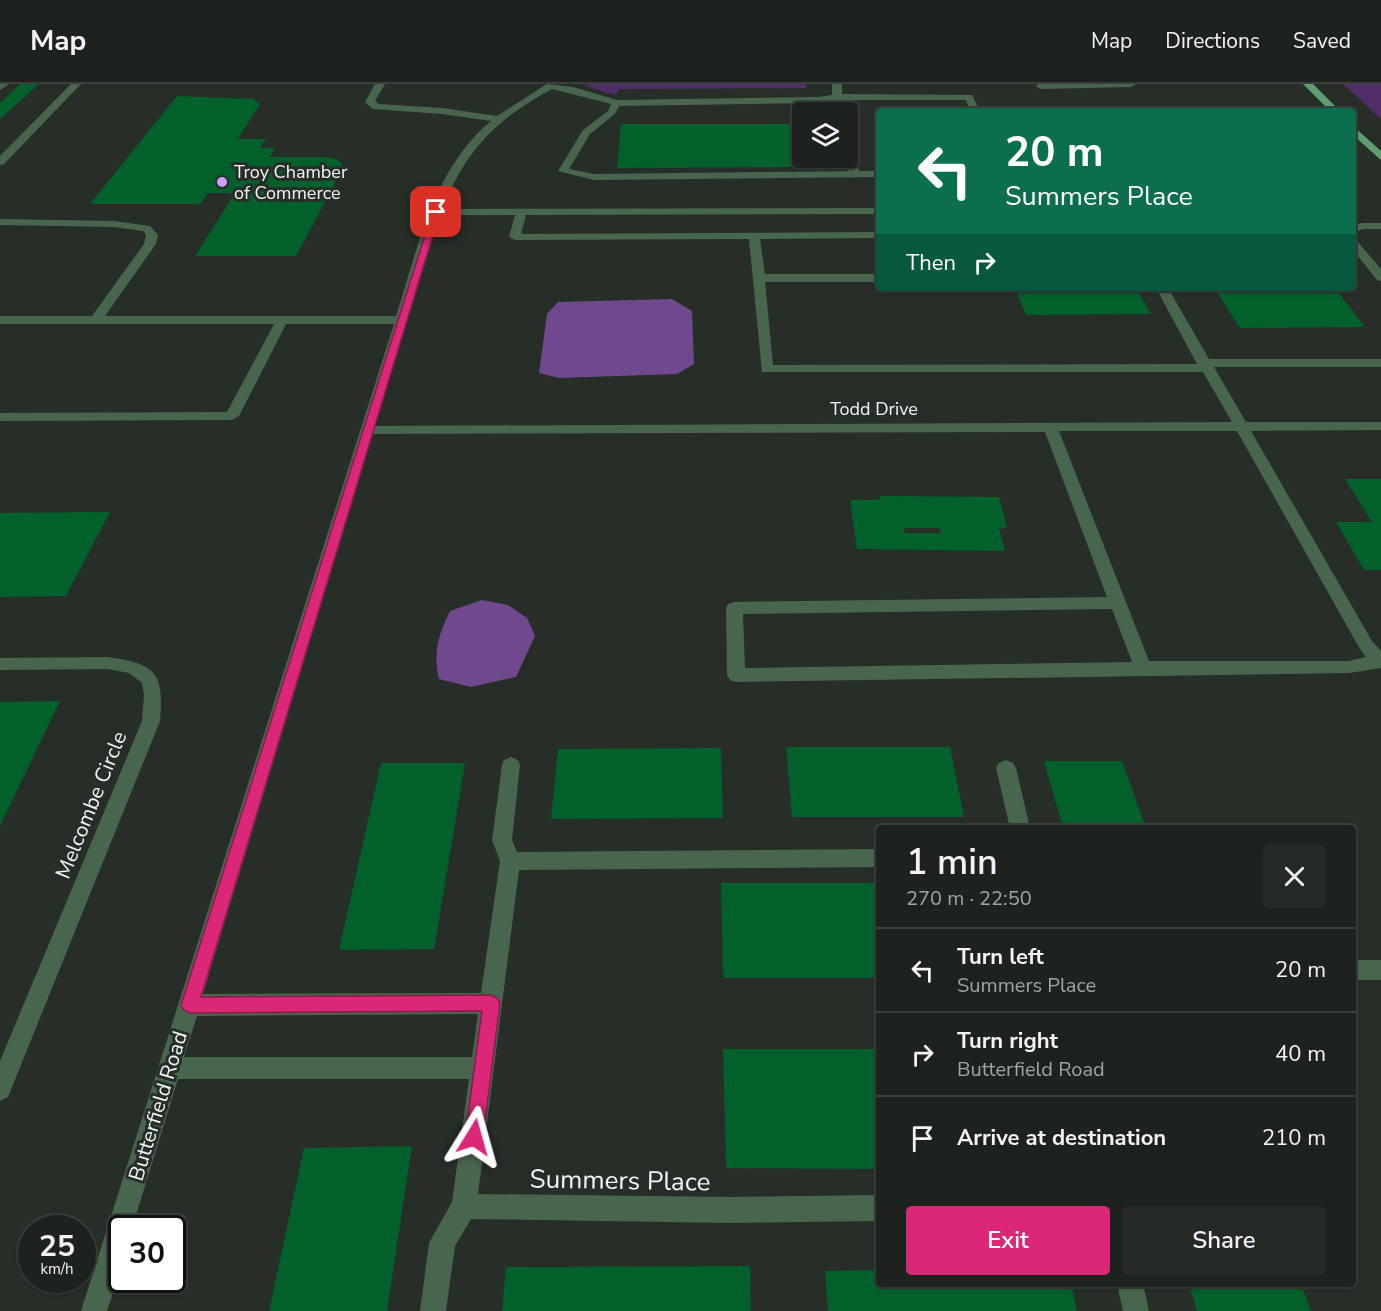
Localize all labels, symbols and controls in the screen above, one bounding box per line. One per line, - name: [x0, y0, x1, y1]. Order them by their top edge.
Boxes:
- text: Map: [30, 22, 86, 60]
- text: Map: [1091, 27, 1132, 55]
- text: Directions: [1165, 27, 1260, 55]
- text: Saved: [1293, 27, 1351, 55]
- map controls: [792, 102, 858, 168]
- button: layers: [792, 102, 858, 168]
- text: 20 m: [1005, 124, 1104, 181]
- icon: left: [906, 132, 984, 210]
- place label: Troy Chamber of Commerce: [234, 160, 348, 205]
- marker: Troy Chamber of Commerce: [215, 175, 229, 189]
- text: Summers Place: [1005, 178, 1193, 215]
- pin: [410, 186, 461, 237]
- icon: arrive: [419, 195, 452, 228]
- icon: right: [968, 246, 1001, 279]
- text: Then: [906, 248, 956, 278]
- street label: Todd Drive: [830, 397, 918, 421]
- street label: Melcombe Circle: [49, 727, 133, 883]
- text: 1 min: [906, 838, 998, 887]
- button: close: [1263, 845, 1326, 908]
- text: 270 m · 22:50: [906, 885, 1032, 912]
- text: Turn left: [957, 942, 1044, 972]
- icon: left: [906, 954, 939, 987]
- text: 20 m: [1275, 955, 1326, 985]
- text: Summers Place: [957, 972, 1096, 999]
- text: Turn right: [957, 1026, 1058, 1056]
- street label: Butterfield Road: [122, 1028, 194, 1184]
- icon: right: [906, 1038, 939, 1071]
- text: 40 m: [1275, 1039, 1326, 1069]
- text: Butterfield Road: [957, 1056, 1105, 1083]
- position arrow: [442, 1105, 506, 1169]
- icon: arrive: [906, 1122, 939, 1155]
- text: Arrive at destination: [957, 1123, 1166, 1153]
- text: 210 m: [1262, 1123, 1326, 1153]
- street label: Summers Place: [529, 1161, 711, 1200]
- button: Exit: [906, 1206, 1110, 1275]
- button: Share: [1122, 1206, 1326, 1275]
- speed limit sign: 30: [108, 1215, 186, 1293]
- text: 25: [39, 1226, 75, 1267]
- text: km/h: [40, 1259, 74, 1279]

